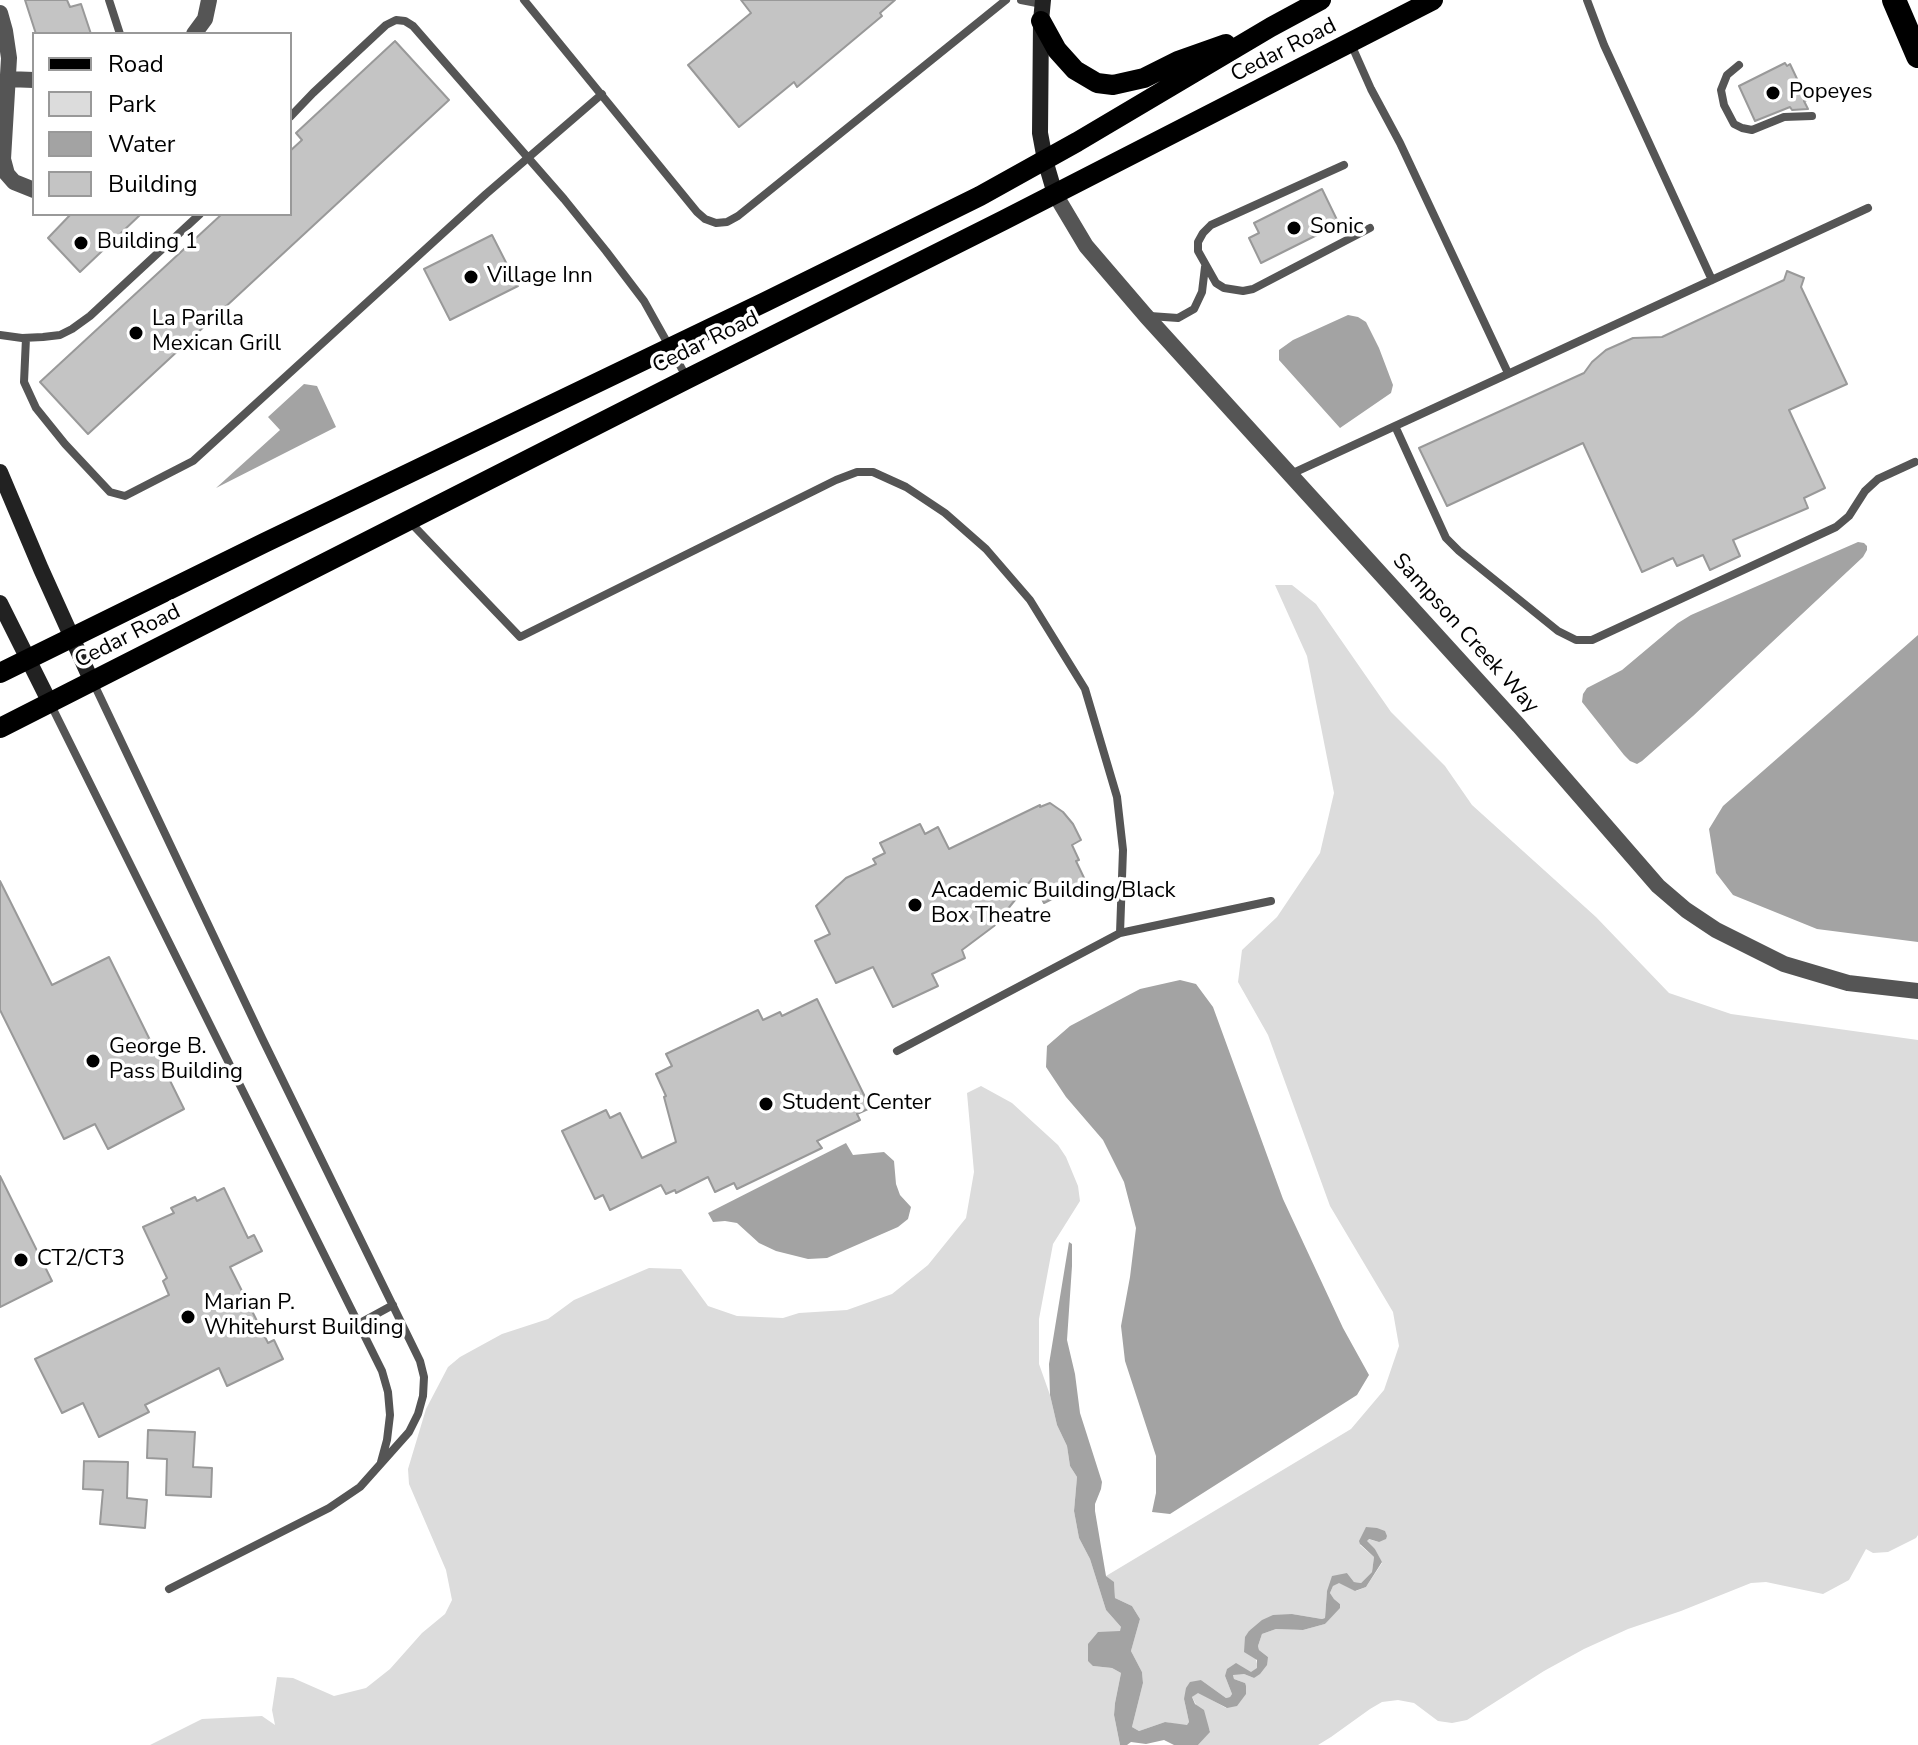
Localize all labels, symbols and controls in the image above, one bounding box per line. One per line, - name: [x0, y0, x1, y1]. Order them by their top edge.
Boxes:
- street label: Cedar Road: [1227, 13, 1341, 89]
- legend: [32, 32, 292, 216]
- text: Road: [108, 48, 164, 80]
- place label: Popeyes: [1789, 80, 1872, 106]
- marker: Popeyes: [1764, 84, 1782, 102]
- text: Park: [108, 88, 156, 120]
- text: Water: [108, 128, 175, 160]
- text: Building: [108, 168, 198, 200]
- place label: Sonic: [1310, 215, 1364, 241]
- marker: Sonic: [1285, 219, 1303, 237]
- place label: Building 1: [97, 230, 198, 256]
- marker: Building 1: [72, 234, 90, 252]
- place label: Village Inn: [487, 264, 593, 290]
- marker: Village Inn: [462, 268, 480, 286]
- street label: Cedar Road: [649, 306, 763, 380]
- place label: La Parilla Mexican Grill: [152, 307, 281, 358]
- marker: La Parilla Mexican Grill: [127, 324, 145, 342]
- street label: Sampson Creek Way: [1386, 549, 1544, 719]
- street label: Cedar Road: [71, 599, 185, 675]
- place label: Academic Building/Black Box Theatre: [931, 879, 1175, 930]
- marker: Academic Building/Black Box Theatre: [906, 896, 924, 914]
- place label: George B. Pass Building: [109, 1035, 243, 1086]
- marker: George B. Pass Building: [84, 1052, 102, 1070]
- place label: Student Center: [782, 1091, 931, 1117]
- marker: Student Center: [757, 1095, 775, 1113]
- place label: CT2/CT3: [37, 1247, 125, 1273]
- marker: CT2/CT3: [12, 1251, 30, 1269]
- place label: Marian P. Whitehurst Building: [204, 1291, 404, 1342]
- marker: Marian P. Whitehurst Building: [179, 1308, 197, 1326]

